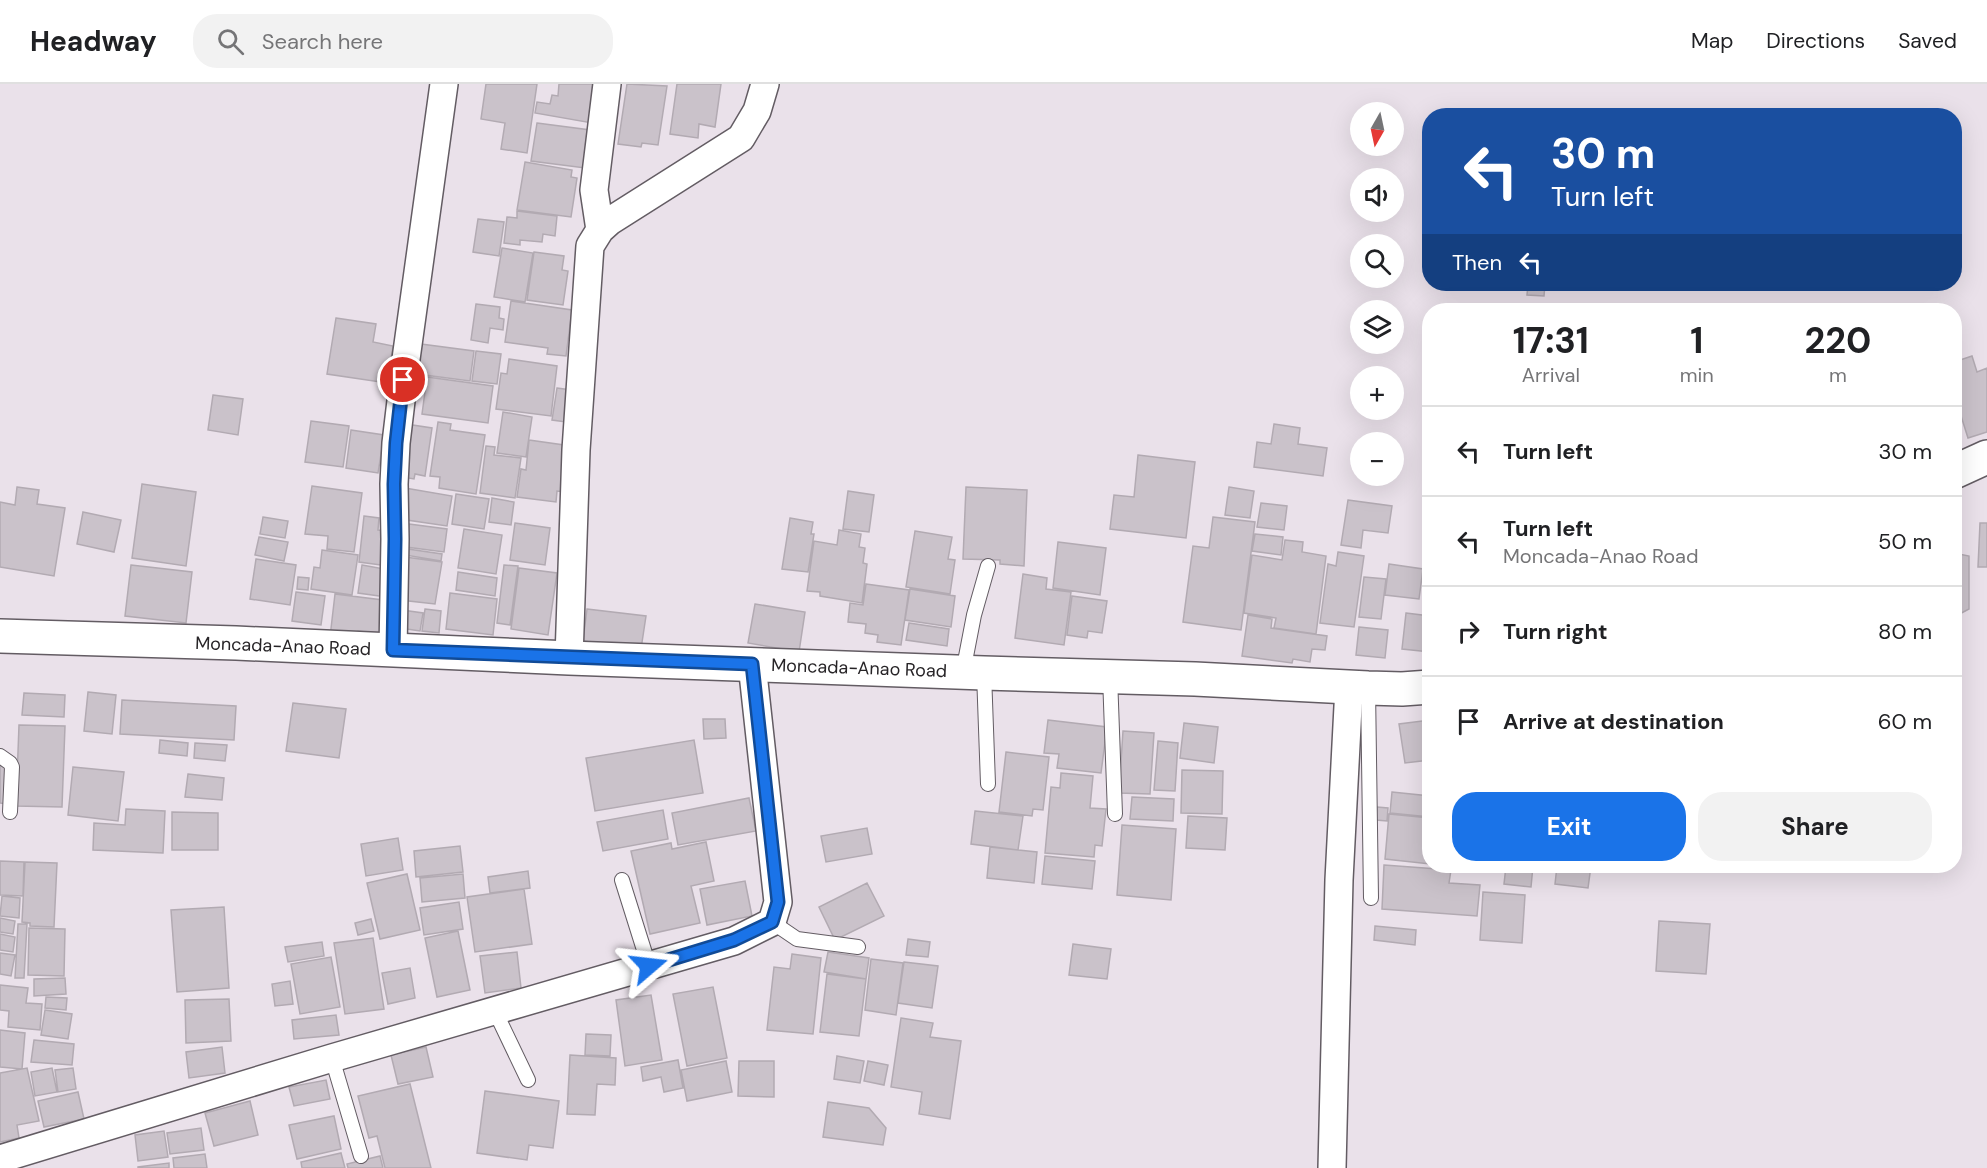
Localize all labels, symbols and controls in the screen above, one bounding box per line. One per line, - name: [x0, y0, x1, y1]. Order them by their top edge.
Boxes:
- search box: [193, 14, 613, 68]
- text: Headway: [30, 23, 157, 60]
- icon: search: [214, 25, 247, 58]
- text: Search here: [262, 27, 383, 56]
- text: Map: [1691, 27, 1733, 55]
- text: Directions: [1766, 27, 1865, 55]
- text: Saved: [1898, 27, 1957, 55]
- north arrow: [1350, 102, 1404, 156]
- map controls: [1350, 102, 1404, 486]
- text: 30 m: [1551, 126, 1655, 181]
- icon: left: [1452, 132, 1530, 210]
- button: sound: [1350, 168, 1404, 222]
- text: Turn left: [1551, 179, 1654, 214]
- button: search: [1350, 234, 1404, 288]
- icon: left: [1514, 246, 1547, 279]
- text: Then: [1452, 248, 1502, 277]
- button: layers: [1350, 300, 1404, 354]
- text: 17:31: [1513, 317, 1589, 364]
- text: 1: [1690, 317, 1703, 364]
- text: 220: [1805, 317, 1871, 364]
- pin: [377, 354, 428, 405]
- text: Arrival: [1522, 362, 1580, 388]
- text: min: [1680, 362, 1714, 388]
- text: m: [1829, 362, 1847, 388]
- icon: arrive: [386, 363, 419, 396]
- button: +: [1350, 366, 1404, 420]
- button: −: [1350, 432, 1404, 486]
- icon: left: [1452, 435, 1485, 468]
- text: Turn left: [1503, 437, 1593, 466]
- text: 30 m: [1878, 437, 1932, 466]
- text: Turn left: [1503, 514, 1593, 543]
- icon: left: [1452, 525, 1485, 558]
- text: 50 m: [1878, 527, 1932, 556]
- text: Moncada-Anao Road: [1503, 543, 1699, 569]
- icon: right: [1452, 615, 1485, 648]
- text: Turn right: [1503, 617, 1608, 646]
- text: 80 m: [1878, 617, 1932, 646]
- street label: Moncada-Anao Road: [195, 631, 371, 661]
- street label: Moncada-Anao Road: [771, 653, 947, 683]
- icon: arrive: [1452, 705, 1485, 738]
- text: Arrive at destination: [1503, 707, 1724, 736]
- text: 60 m: [1878, 707, 1932, 736]
- button: Exit: [1452, 792, 1686, 861]
- button: Share: [1698, 792, 1932, 861]
- position arrow: [617, 934, 681, 998]

